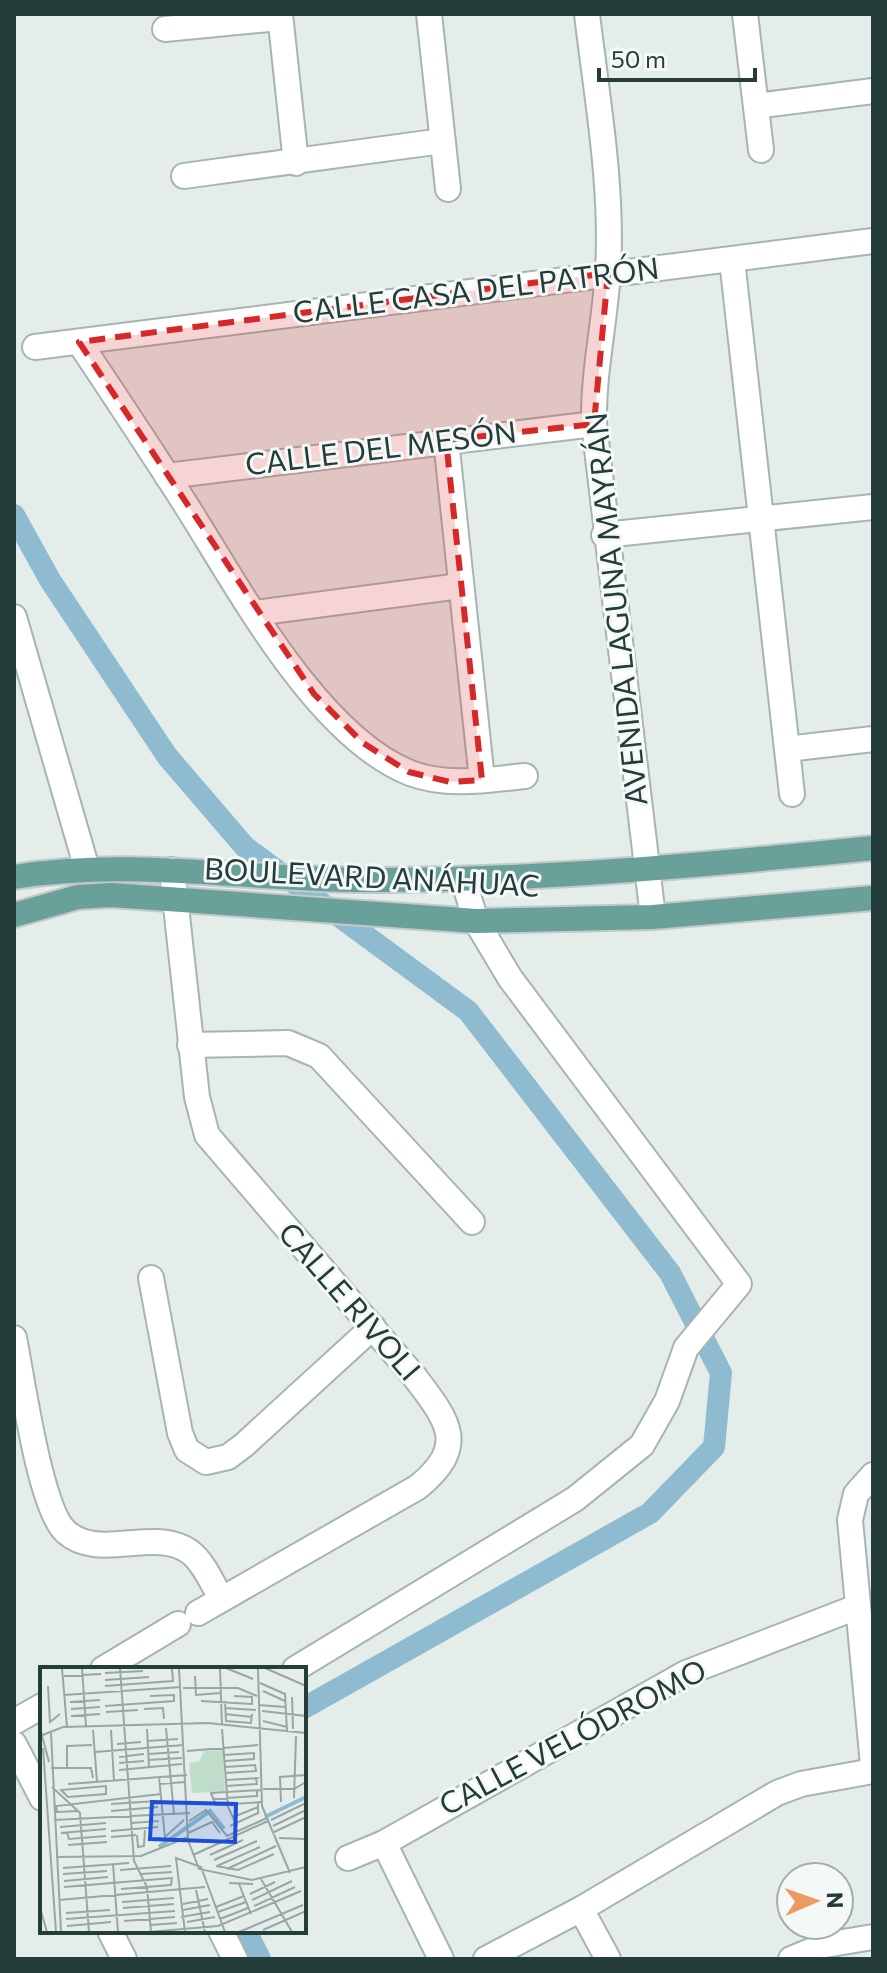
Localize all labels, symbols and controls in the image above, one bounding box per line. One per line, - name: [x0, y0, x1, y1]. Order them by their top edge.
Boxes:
- scale bar: [599, 32, 755, 82]
- text: 50 m: [611, 44, 666, 73]
- street label: CALLE CASA DEL PATRÓN: [291, 248, 661, 329]
- street label: AVENIDA LAGUNA MAYRÁN: [575, 411, 654, 808]
- street label: CALLE DEL MESÓN: [243, 412, 519, 482]
- street label: BOULEVARD ANÁHUAC: [204, 848, 541, 903]
- street label: CALLE RIVOLI: [272, 1214, 430, 1387]
- street label: CALLE VELÓDROMO: [432, 1650, 712, 1822]
- inset map: [40, 1667, 306, 1933]
- north arrow: [775, 1861, 855, 1941]
- text: N: [822, 1892, 849, 1909]

